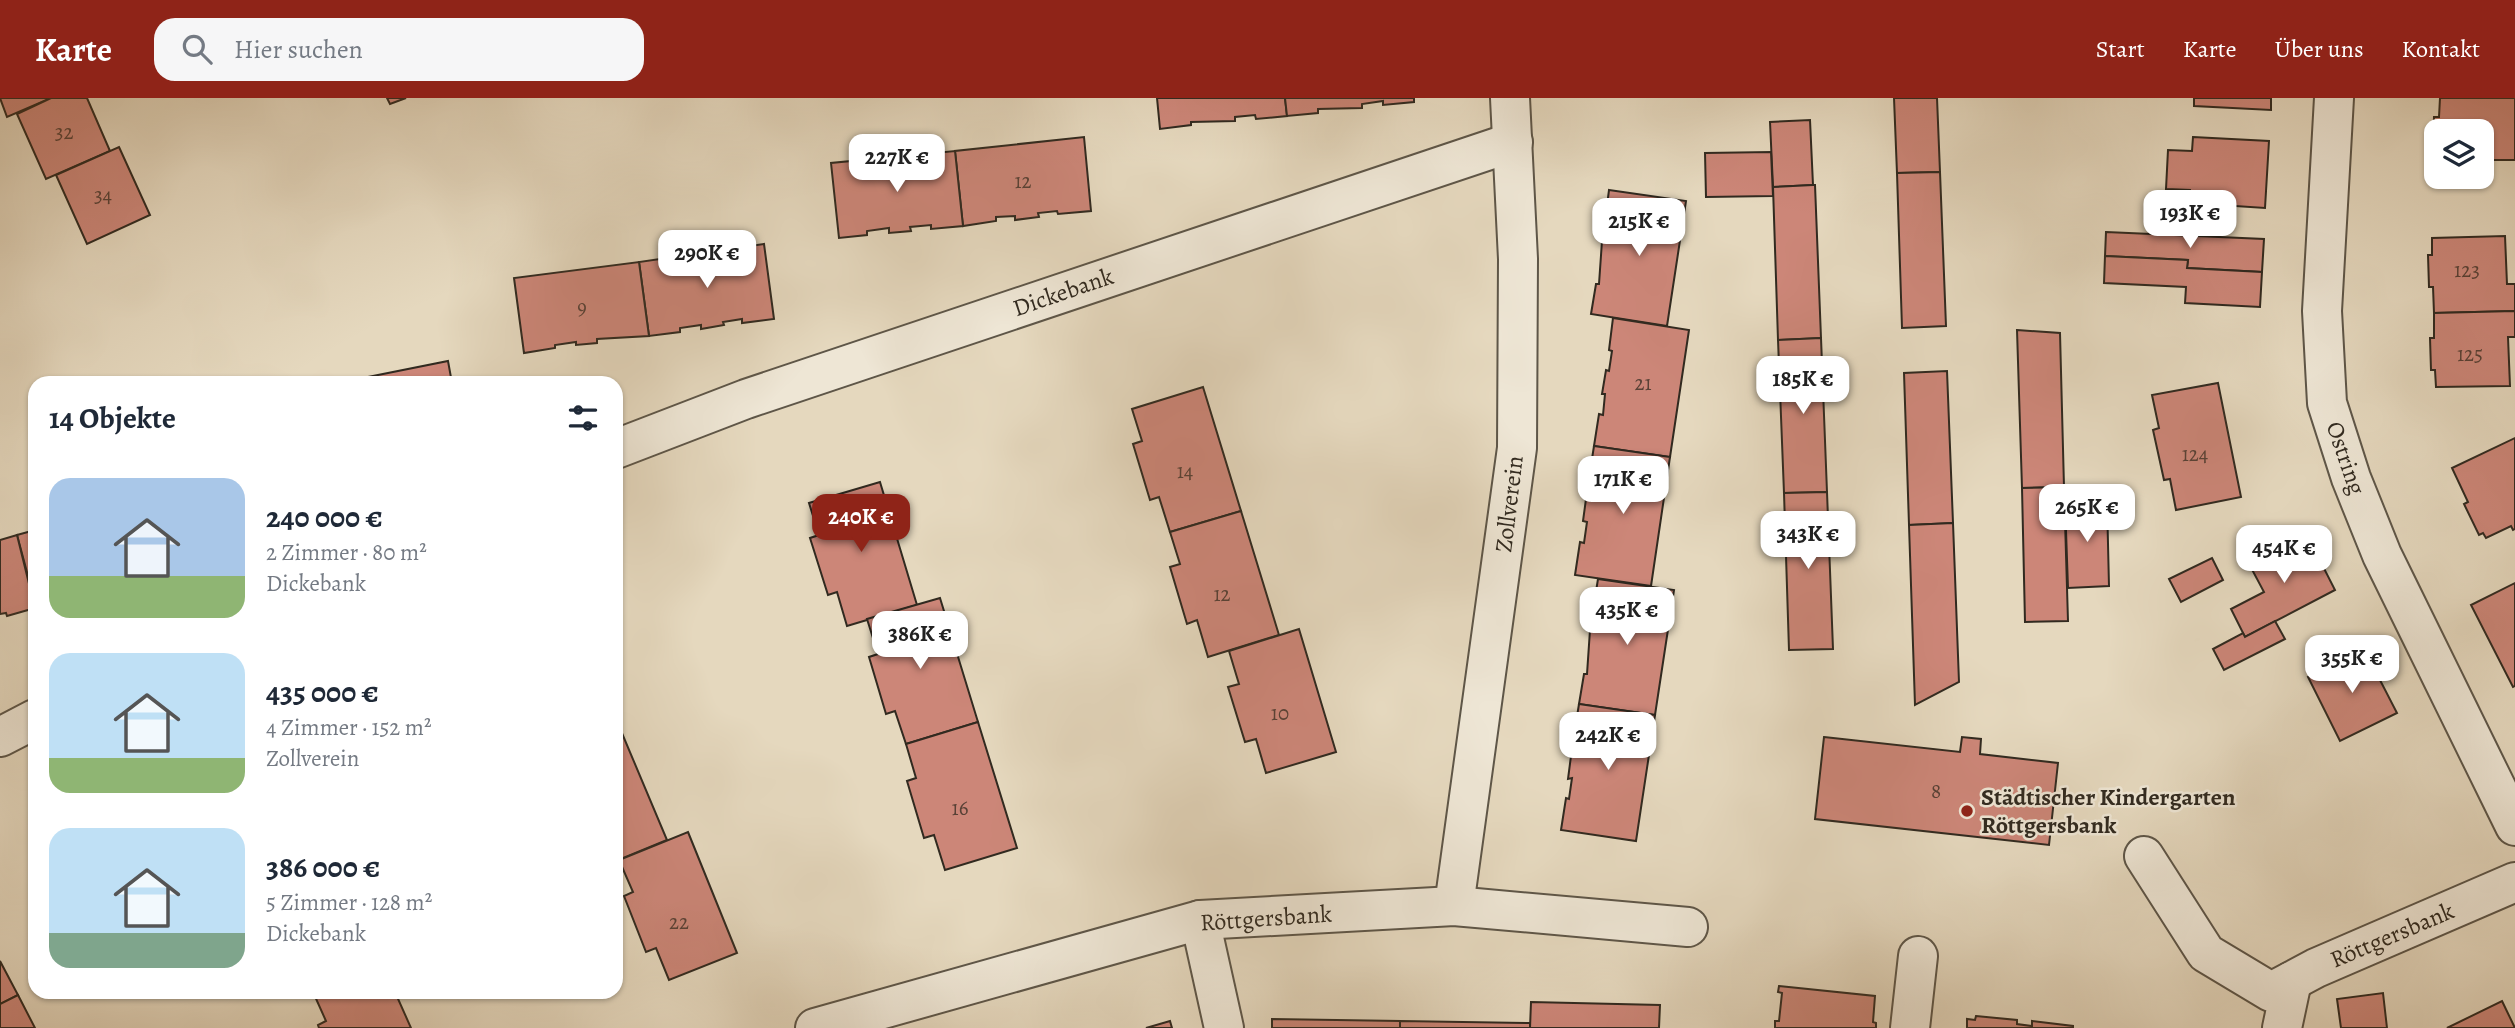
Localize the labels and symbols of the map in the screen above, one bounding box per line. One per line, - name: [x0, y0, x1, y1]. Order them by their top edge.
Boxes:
- house number: 32: [55, 118, 73, 146]
- pin: 227K €: [840, 134, 954, 194]
- house number: 12: [1014, 167, 1032, 195]
- house number: 34: [94, 181, 112, 209]
- pin: 193K €: [2133, 190, 2247, 250]
- pin: 215K €: [1582, 198, 1696, 258]
- pin: 290K €: [650, 230, 764, 290]
- house number: 123: [2454, 256, 2480, 284]
- street label: Dickebank: [1008, 260, 1118, 324]
- house number: 9: [577, 293, 587, 321]
- house number: 125: [2457, 340, 2483, 368]
- pin: 185K €: [1746, 356, 1860, 416]
- house number: 21: [1634, 369, 1652, 397]
- street label: Ostring: [2319, 417, 2373, 499]
- house number: 124: [2182, 440, 2208, 468]
- street label: Zollverein: [1487, 454, 1531, 554]
- pin: 171K €: [1566, 456, 1680, 516]
- house number: 14: [1177, 457, 1193, 485]
- pin: 265K €: [2030, 484, 2144, 544]
- pin: 240K €: [804, 494, 918, 554]
- pin: 343K €: [1751, 512, 1865, 571]
- pin: 454K €: [2227, 526, 2341, 585]
- house number: 12: [1213, 580, 1231, 608]
- pin: 435K €: [1570, 588, 1684, 647]
- pin: 386K €: [863, 612, 977, 671]
- pin: 355K €: [2295, 636, 2409, 695]
- house number: 10: [1271, 699, 1289, 727]
- pin: 242K €: [1551, 712, 1665, 772]
- house number: 8: [1931, 777, 1941, 805]
- place label: Städtischer Kindergarten Röttgersbank: [1981, 781, 2236, 841]
- house number: 16: [952, 794, 969, 822]
- marker: Städtischer Kindergarten Röttgersbank: [1959, 803, 1975, 819]
- street label: Röttgersbank: [2325, 894, 2459, 975]
- street label: Röttgersbank: [1199, 897, 1333, 939]
- house number: 22: [669, 908, 689, 936]

